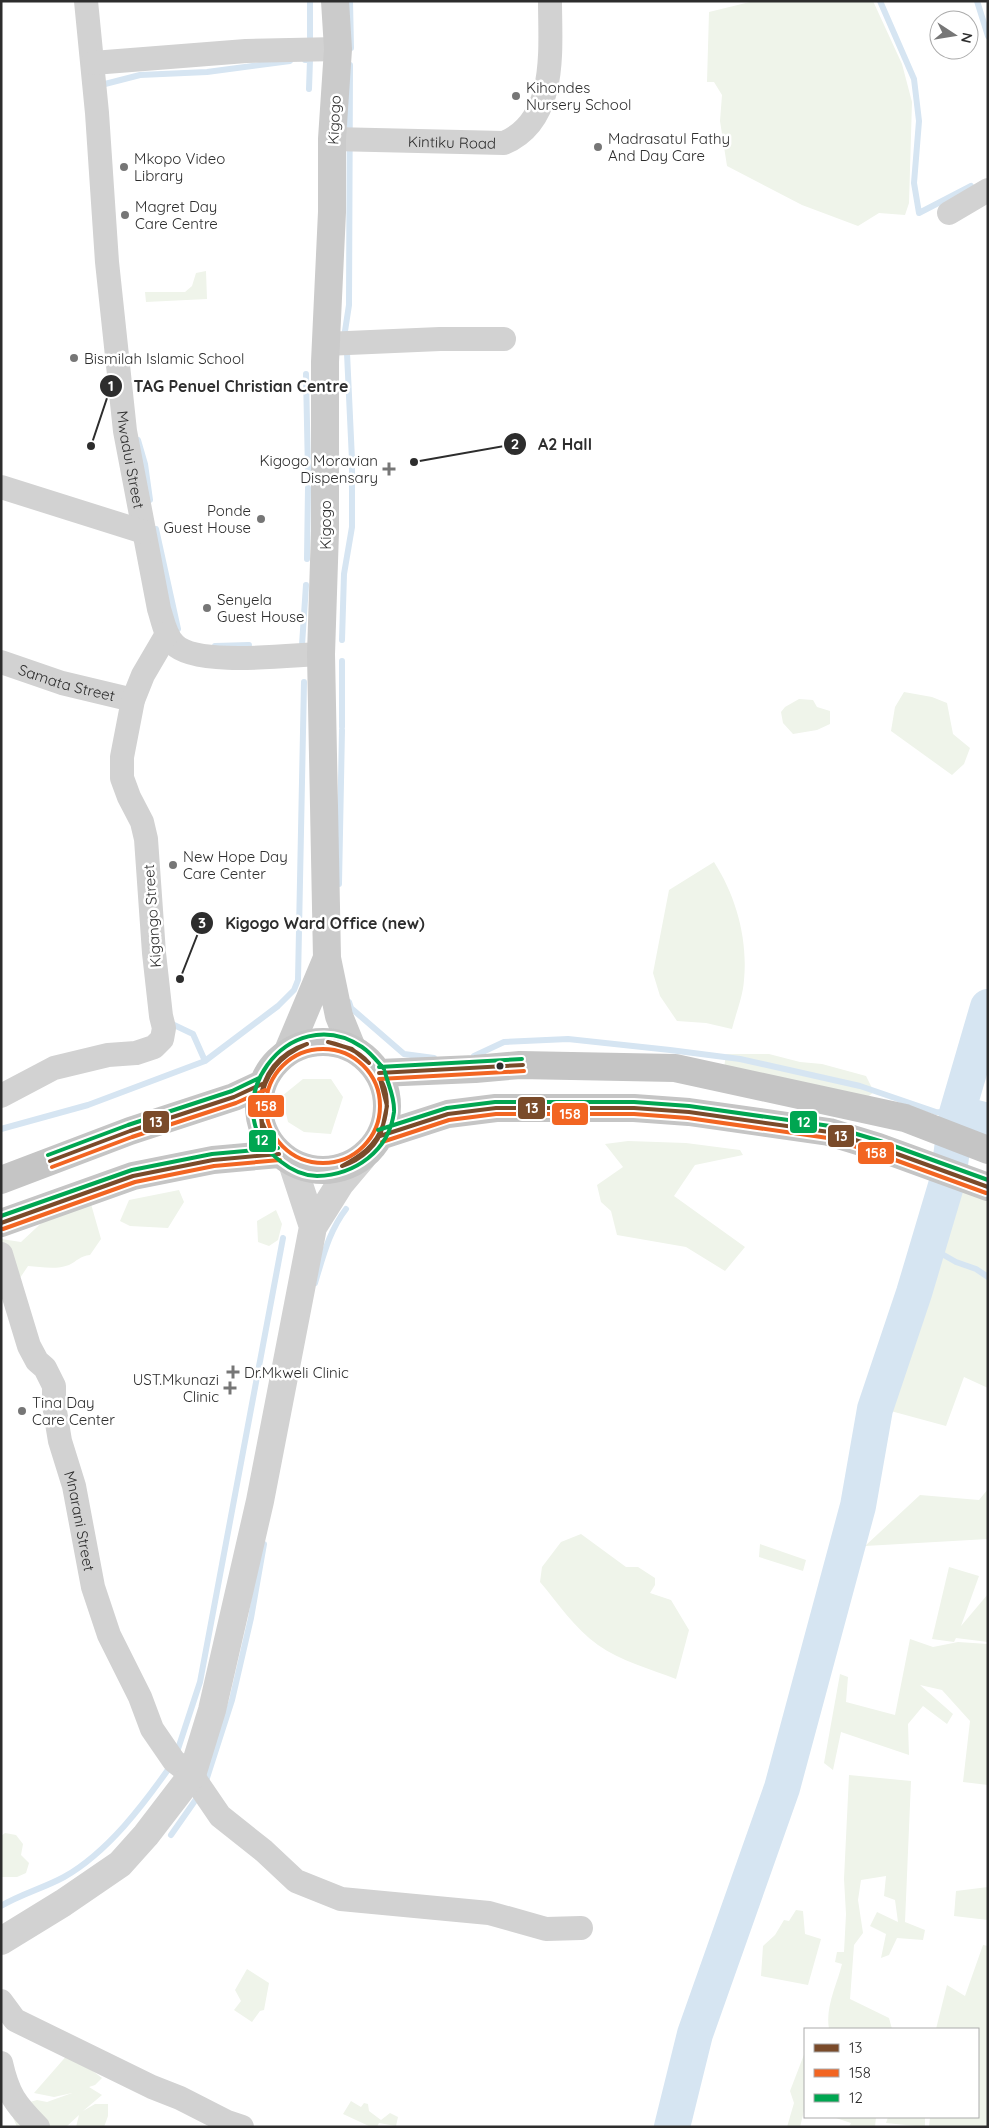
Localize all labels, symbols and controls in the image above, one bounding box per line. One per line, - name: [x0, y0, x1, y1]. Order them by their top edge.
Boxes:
- north arrow: [929, 10, 979, 60]
- text: N: [957, 31, 977, 45]
- place label: Kihondes Nursery School: [526, 78, 631, 114]
- marker: Kihondes Nursery School: [510, 90, 522, 102]
- street label: Kigogo: [323, 95, 345, 145]
- place label: Madrasatul Fathy And Day Care: [608, 129, 730, 165]
- street label: Kintiku Road: [408, 131, 496, 152]
- marker: Madrasatul Fathy And Day Care: [592, 141, 604, 153]
- place label: Mkopo Video Library: [134, 149, 225, 185]
- marker: Mkopo Video Library: [118, 161, 130, 173]
- place label: Magret Day Care Centre: [135, 197, 218, 233]
- marker: Magret Day Care Centre: [119, 209, 131, 221]
- place label: Bismilah Islamic School: [84, 349, 244, 368]
- marker: Bismilah Islamic School: [68, 352, 80, 364]
- callout: TAG Penuel Christian Centre: [98, 371, 358, 402]
- text: 1: [108, 376, 114, 395]
- text: TAG Penuel Christian Centre: [134, 376, 348, 396]
- street label: Mwadui Street: [113, 410, 149, 510]
- callout: A2 Hall: [503, 428, 602, 459]
- text: 2: [511, 434, 519, 453]
- text: A2 Hall: [538, 434, 592, 454]
- place label: Kigogo Moravian Dispensary: [259, 451, 378, 487]
- marker: Kigogo Moravian Dispensary: [382, 462, 396, 476]
- street label: Kigogo: [316, 500, 335, 550]
- place label: Ponde Guest House: [163, 501, 251, 537]
- marker: Ponde Guest House: [255, 513, 267, 525]
- place label: Senyela Guest House: [217, 590, 305, 626]
- marker: Senyela Guest House: [201, 602, 213, 614]
- street label: Samata Street: [16, 659, 117, 705]
- place label: New Hope Day Care Center: [183, 847, 288, 883]
- marker: New Hope Day Care Center: [167, 859, 179, 871]
- street label: Kigango Street: [139, 864, 165, 968]
- callout: Kigogo Ward Office (new): [190, 908, 434, 939]
- text: 3: [198, 913, 206, 932]
- text: Kigogo Ward Office (new): [225, 913, 425, 933]
- unlabelled marker: [495, 1061, 505, 1071]
- line badge: 158: [247, 1094, 285, 1118]
- line badge: 13: [517, 1096, 546, 1120]
- text: 158: [255, 1097, 277, 1115]
- text: 13: [526, 1099, 538, 1117]
- line badge: 158: [551, 1102, 589, 1126]
- text: 158: [559, 1105, 581, 1123]
- line badge: 13: [142, 1110, 170, 1134]
- line badge: 12: [789, 1110, 818, 1134]
- text: 13: [150, 1113, 162, 1131]
- text: 12: [797, 1113, 811, 1131]
- line badge: 13: [827, 1124, 855, 1148]
- text: 13: [835, 1127, 847, 1145]
- line badge: 12: [248, 1129, 277, 1153]
- text: 12: [255, 1131, 269, 1149]
- line badge: 158: [857, 1141, 895, 1165]
- text: 158: [865, 1144, 887, 1162]
- place label: Dr.Mkweli Clinic: [244, 1363, 349, 1382]
- marker: Dr.Mkweli Clinic: [226, 1365, 240, 1379]
- place label: UST.Mkunazi Clinic: [133, 1370, 219, 1406]
- marker: UST.Mkunazi Clinic: [223, 1381, 237, 1395]
- place label: Tina Day Care Center: [32, 1393, 115, 1429]
- marker: Tina Day Care Center: [16, 1405, 28, 1417]
- street label: Mnarani Street: [60, 1468, 99, 1573]
- legend: [804, 2028, 979, 2118]
- text: 13: [849, 2038, 863, 2057]
- text: 158: [849, 2063, 871, 2082]
- text: 12: [849, 2088, 863, 2107]

